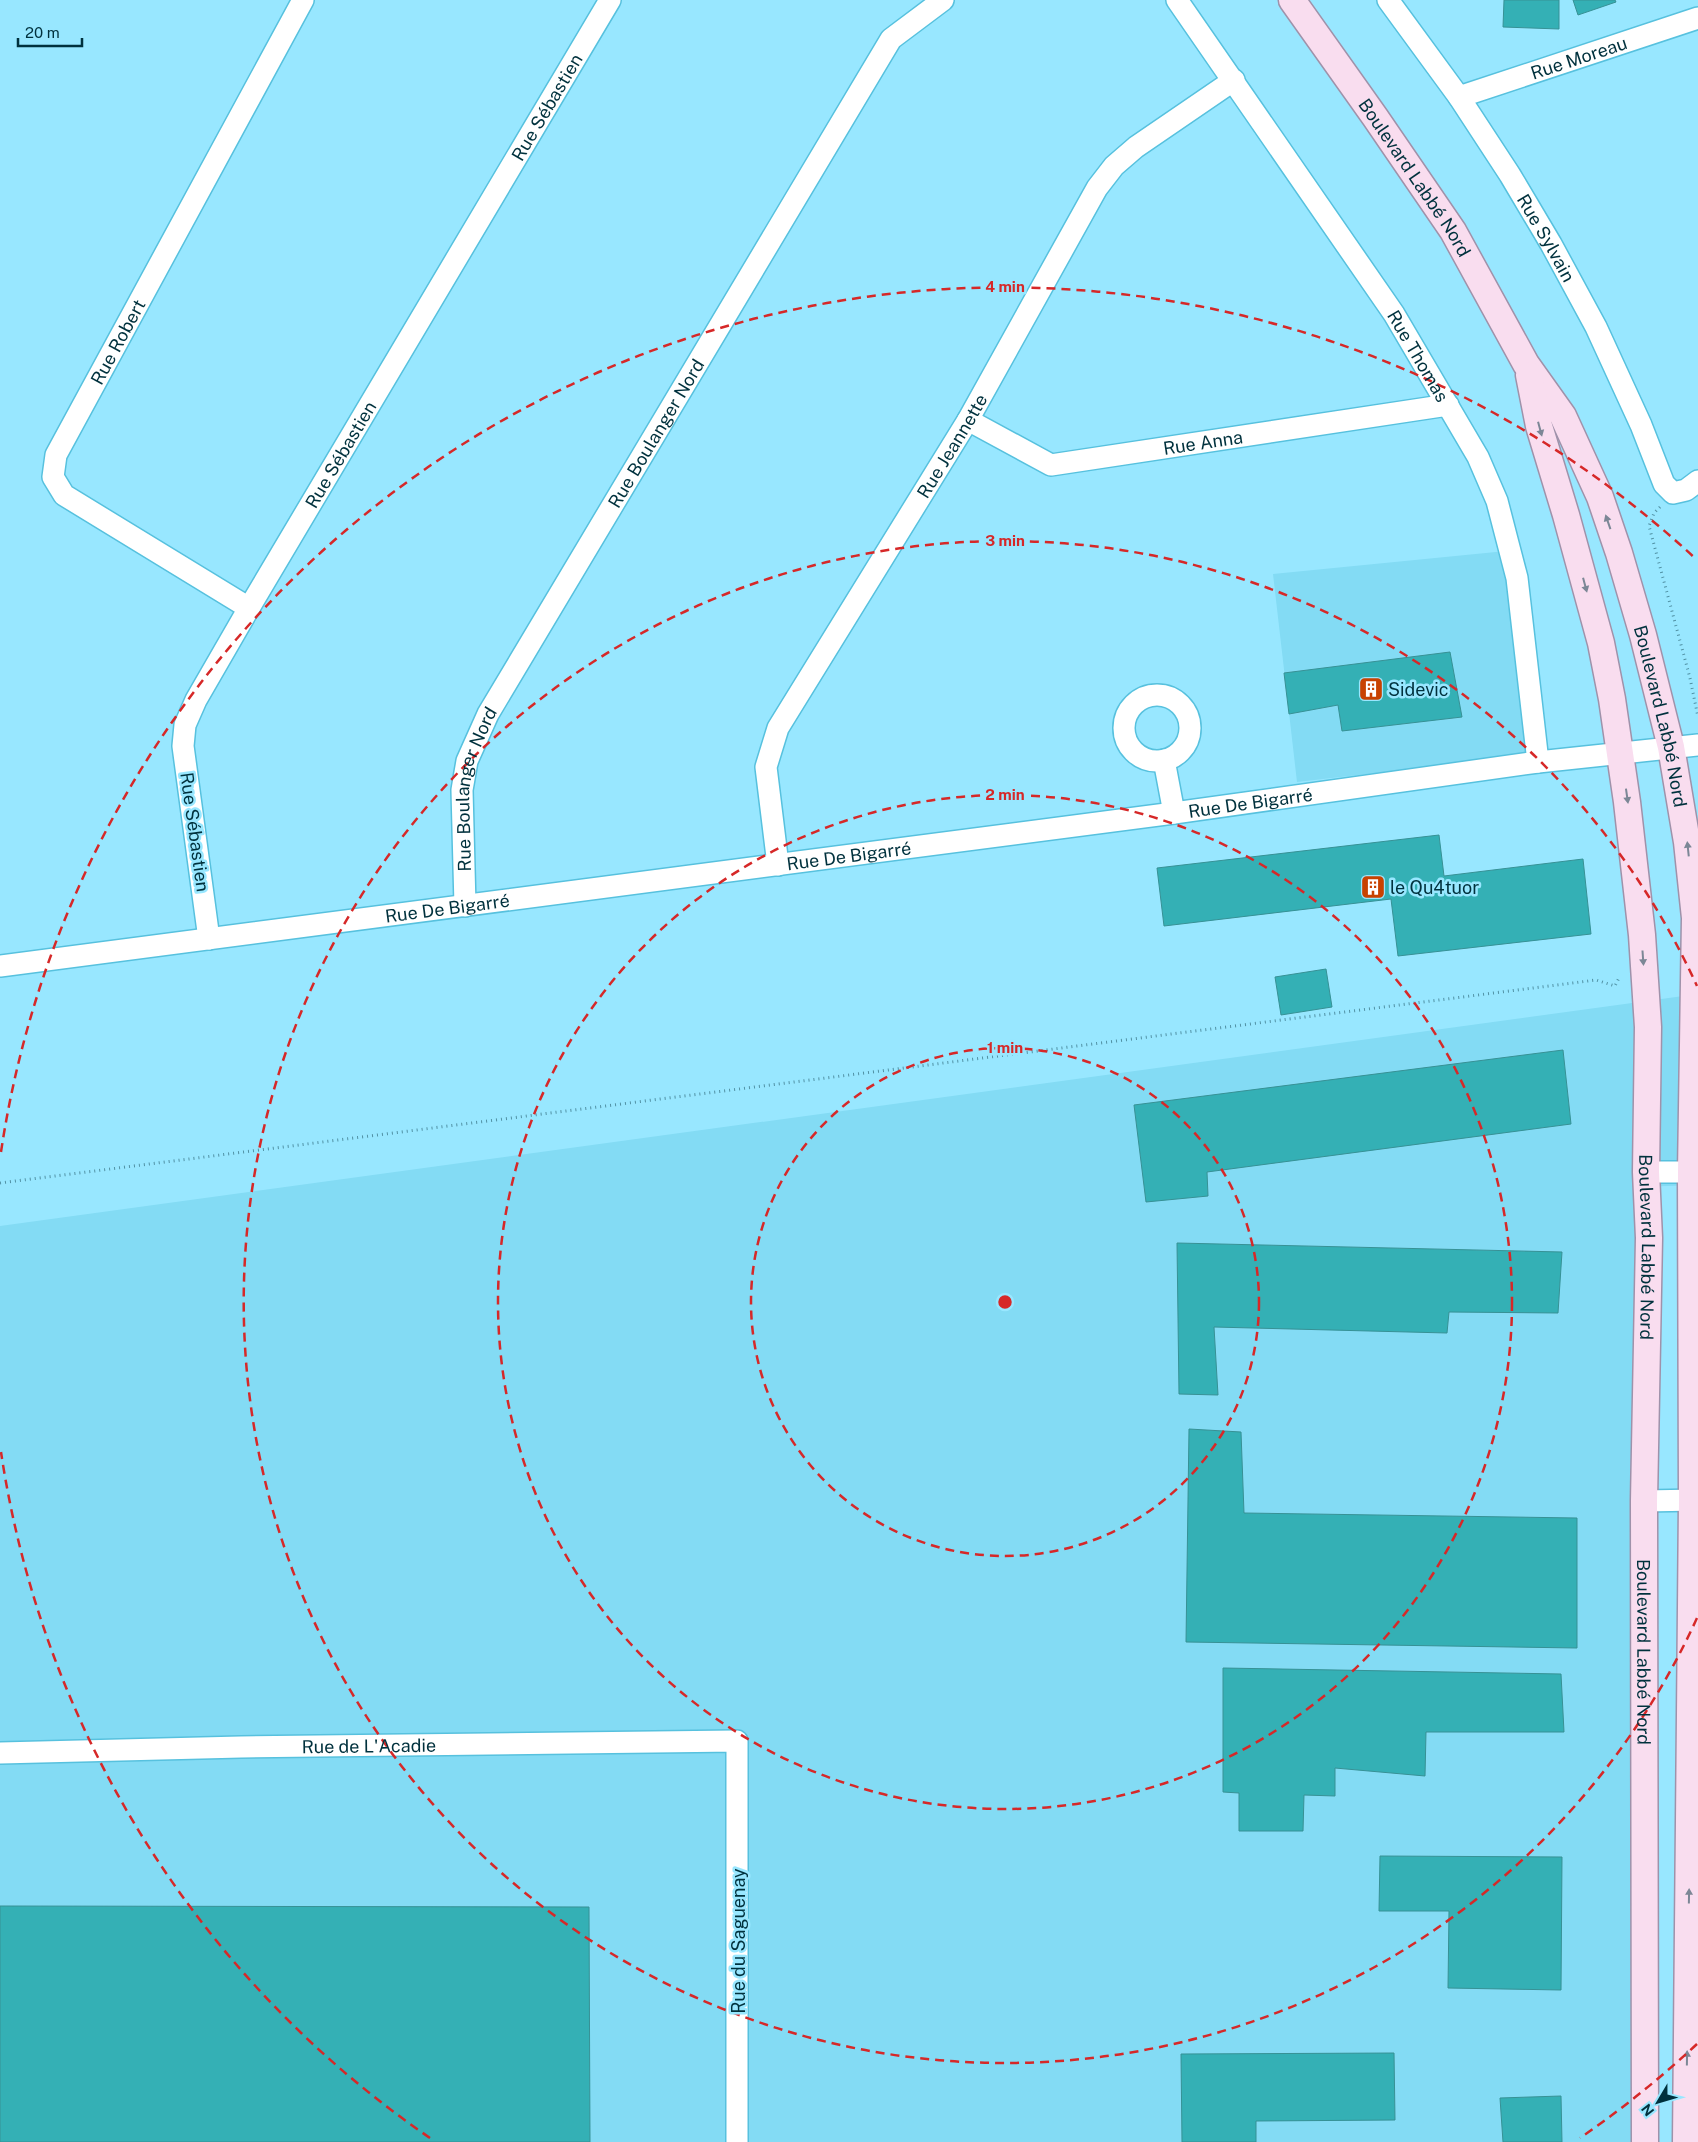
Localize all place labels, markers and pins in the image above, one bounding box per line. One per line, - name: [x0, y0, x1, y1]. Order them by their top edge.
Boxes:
- building icon: Sidevic: [1358, 676, 1384, 702]
- place label: Sidevic: [1388, 679, 1449, 700]
- building icon: le Qu4tuor: [1360, 874, 1386, 900]
- place label: le Qu4tuor: [1390, 877, 1479, 898]
- centre of rings: [996, 1293, 1014, 1311]

